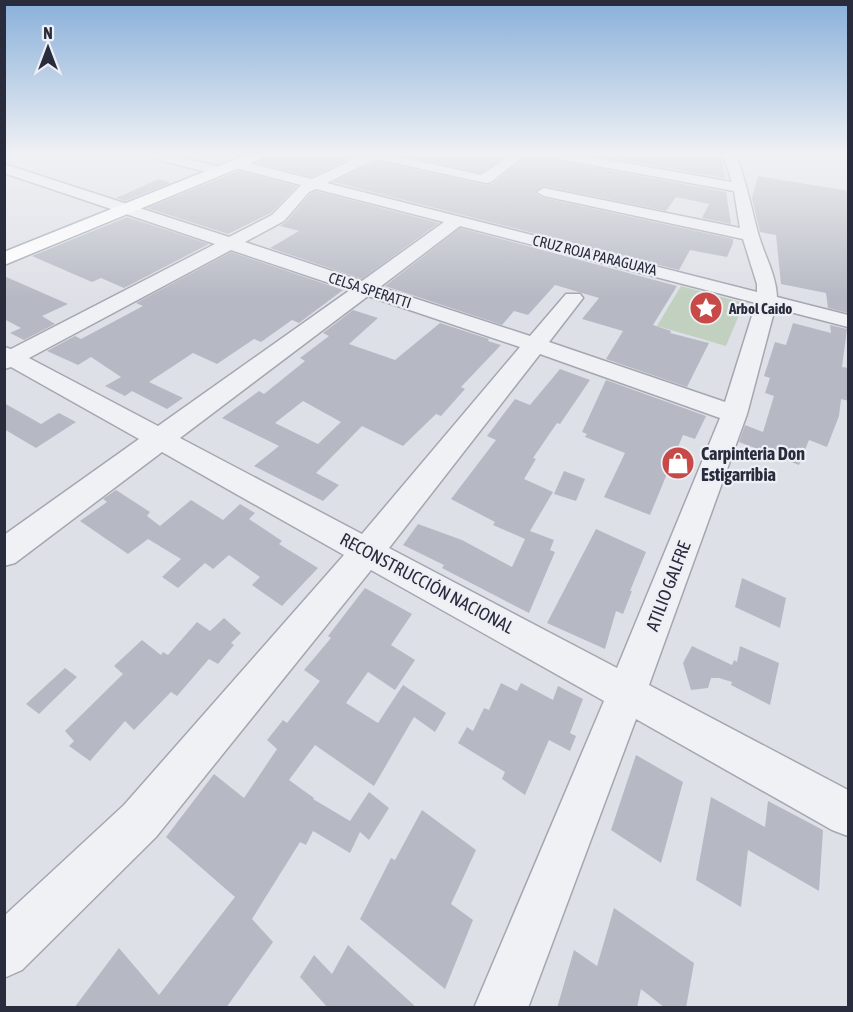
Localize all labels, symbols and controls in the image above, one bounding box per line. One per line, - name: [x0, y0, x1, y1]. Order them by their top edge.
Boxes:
- north arrow: [18, 18, 78, 78]
- text: N: [43, 24, 53, 42]
- street label: CRUZ ROJA PARAGUAYA: [531, 231, 659, 279]
- street label: CELSA SPERATTI: [327, 269, 413, 311]
- place icon: Arbol Caido: [688, 290, 724, 326]
- place label: Arbol Caido: [728, 300, 792, 317]
- place label: Carpinteria Don Estigarribia: [701, 443, 805, 485]
- shop icon: Carpinteria Don Estigarribia: [660, 445, 696, 481]
- street label: RECONSTRUCCIÓN NACIONAL: [337, 528, 517, 638]
- street label: ATILIO GALFRE: [641, 538, 695, 634]

